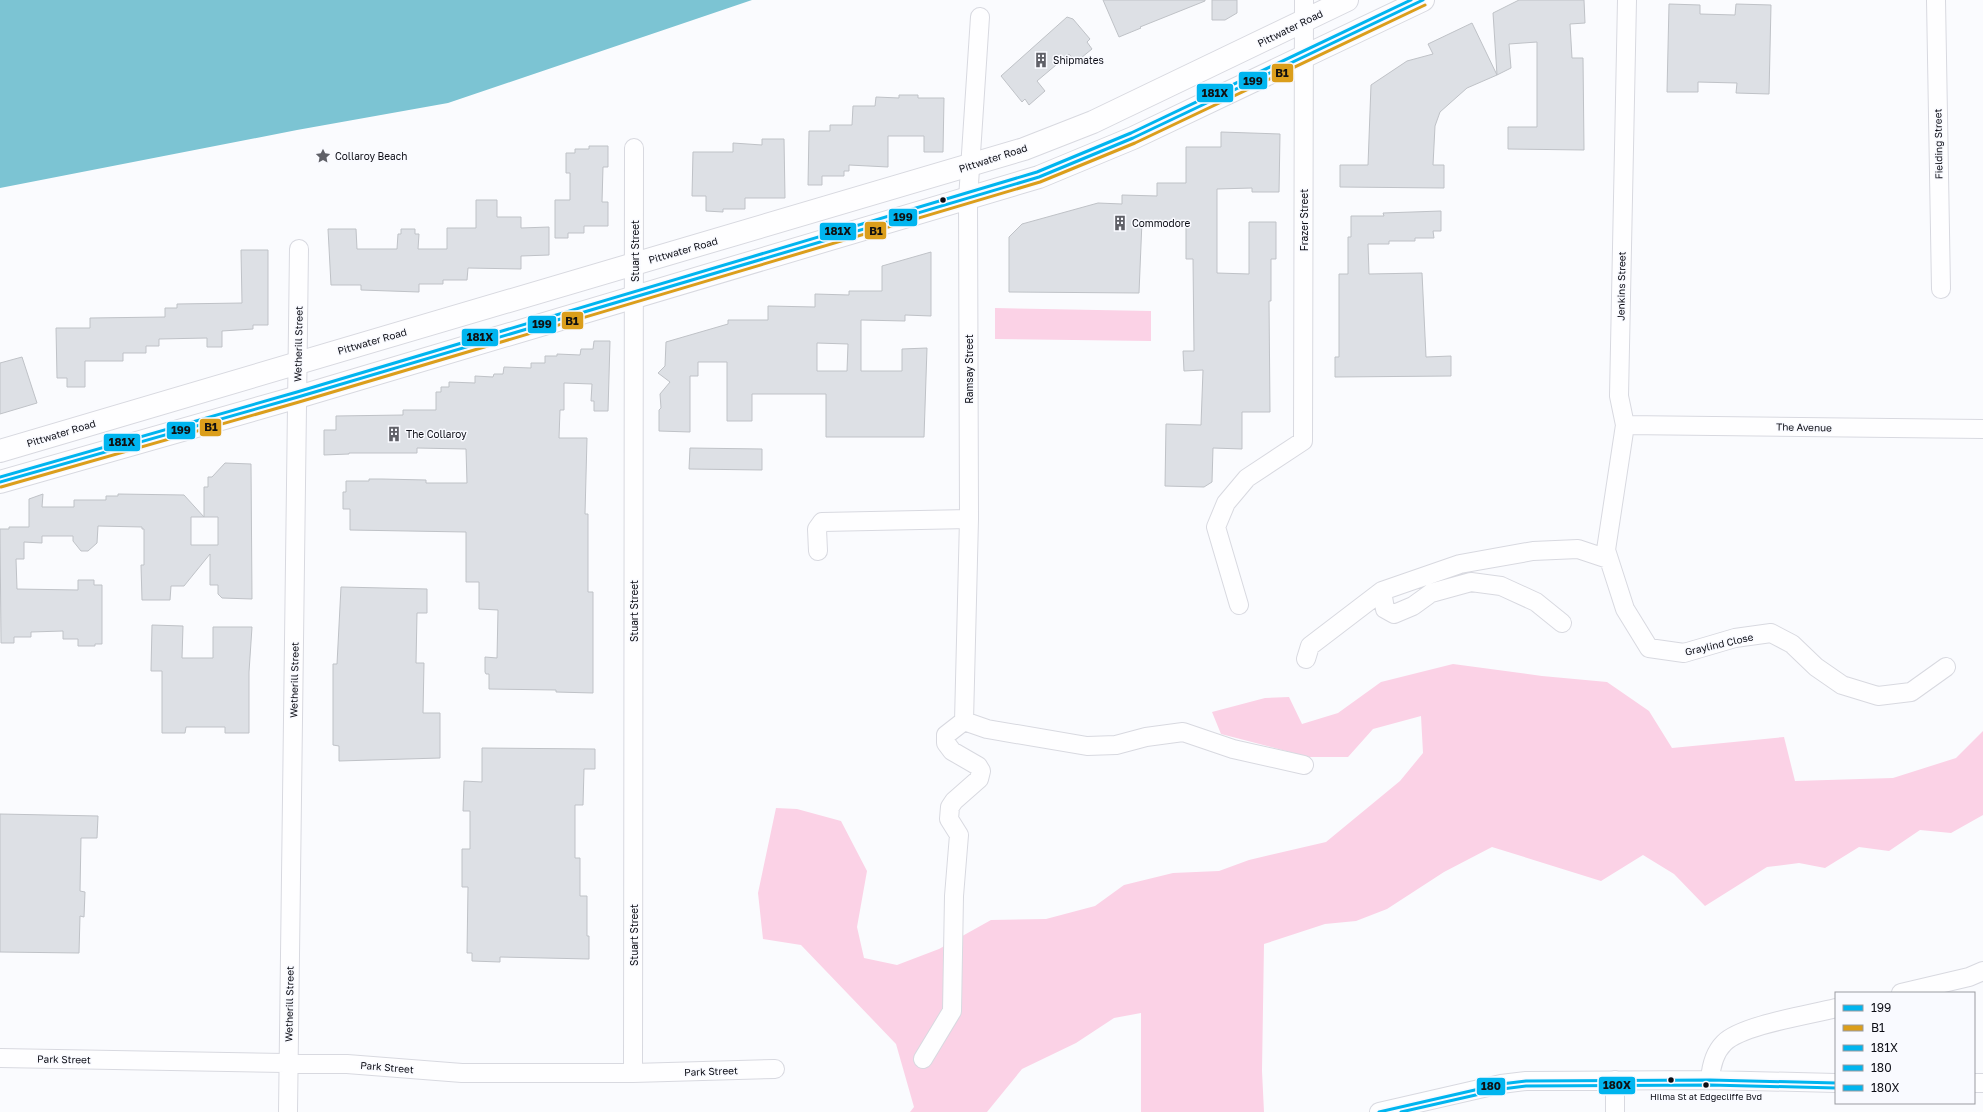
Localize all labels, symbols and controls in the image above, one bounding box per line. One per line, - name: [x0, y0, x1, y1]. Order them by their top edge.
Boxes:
- street label: Pittwater Road: [1255, 7, 1325, 49]
- building icon: Shipmates: [1032, 51, 1050, 69]
- place label: Shipmates: [1053, 54, 1104, 66]
- line badge: B1: [1271, 63, 1294, 83]
- text: B1: [1275, 66, 1289, 79]
- line badge: 199: [1238, 71, 1268, 90]
- text: 199: [1243, 74, 1263, 87]
- line badge: 181X: [1196, 83, 1234, 103]
- text: 181X: [1202, 86, 1228, 99]
- street label: Fielding Street: [1931, 109, 1945, 179]
- street label: Pittwater Road: [957, 141, 1029, 175]
- place icon: Collaroy Beach: [314, 147, 332, 165]
- place label: Collaroy Beach: [335, 150, 407, 162]
- street label: Frazer Street: [1298, 189, 1310, 251]
- unlabelled marker: [938, 195, 948, 205]
- line badge: 199: [888, 208, 918, 227]
- text: 199: [893, 210, 913, 223]
- building icon: Commodore: [1111, 214, 1129, 232]
- place label: Commodore: [1132, 217, 1190, 229]
- street label: Stuart Street: [629, 220, 641, 282]
- line badge: B1: [864, 221, 887, 240]
- line badge: 181X: [819, 222, 857, 241]
- text: 181X: [825, 224, 851, 237]
- text: B1: [869, 224, 883, 237]
- street label: Pittwater Road: [647, 234, 719, 266]
- street label: Jenkins Street: [1614, 251, 1628, 321]
- street label: Wetherill Street: [291, 306, 305, 382]
- line badge: B1: [561, 311, 584, 330]
- text: B1: [565, 314, 579, 327]
- line badge: 199: [527, 315, 557, 334]
- text: 199: [532, 317, 552, 330]
- street label: Pittwater Road: [336, 325, 408, 357]
- line badge: 181X: [461, 328, 499, 347]
- text: 181X: [467, 330, 493, 343]
- street label: Ramsay Street: [963, 334, 975, 404]
- street label: Pittwater Road: [25, 417, 97, 449]
- line badge: B1: [199, 418, 222, 437]
- text: B1: [204, 420, 218, 433]
- line badge: 199: [166, 421, 196, 440]
- street label: The Avenue: [1776, 421, 1832, 433]
- text: 199: [171, 423, 191, 436]
- building icon: The Collaroy: [385, 425, 403, 443]
- place label: The Collaroy: [406, 428, 467, 440]
- line badge: 181X: [103, 433, 141, 452]
- text: 181X: [109, 435, 135, 448]
- street label: Stuart Street: [628, 580, 640, 642]
- street label: Graylind Close: [1684, 630, 1754, 658]
- street label: Wetherill Street: [287, 642, 301, 718]
- street label: Stuart Street: [628, 904, 640, 966]
- street label: Wetherill Street: [282, 966, 296, 1042]
- legend: [1835, 992, 1975, 1104]
- text: 199: [1871, 1000, 1891, 1015]
- text: B1: [1871, 1020, 1885, 1035]
- text: 181X: [1871, 1040, 1898, 1055]
- street label: Park Street: [37, 1053, 91, 1065]
- street label: Park Street: [360, 1059, 414, 1075]
- text: 180: [1871, 1060, 1892, 1075]
- street label: Park Street: [684, 1064, 738, 1078]
- unlabelled marker: [1666, 1075, 1676, 1085]
- line badge: 180X: [1598, 1076, 1636, 1095]
- line badge: 180: [1476, 1077, 1506, 1096]
- text: 180X: [1603, 1078, 1631, 1091]
- text: 180: [1481, 1079, 1501, 1092]
- marker: Hilma St at Edgecliffe Bvd: [1701, 1080, 1711, 1090]
- text: 180X: [1871, 1080, 1900, 1095]
- place label: Hilma St at Edgecliffe Bvd: [1650, 1091, 1762, 1102]

